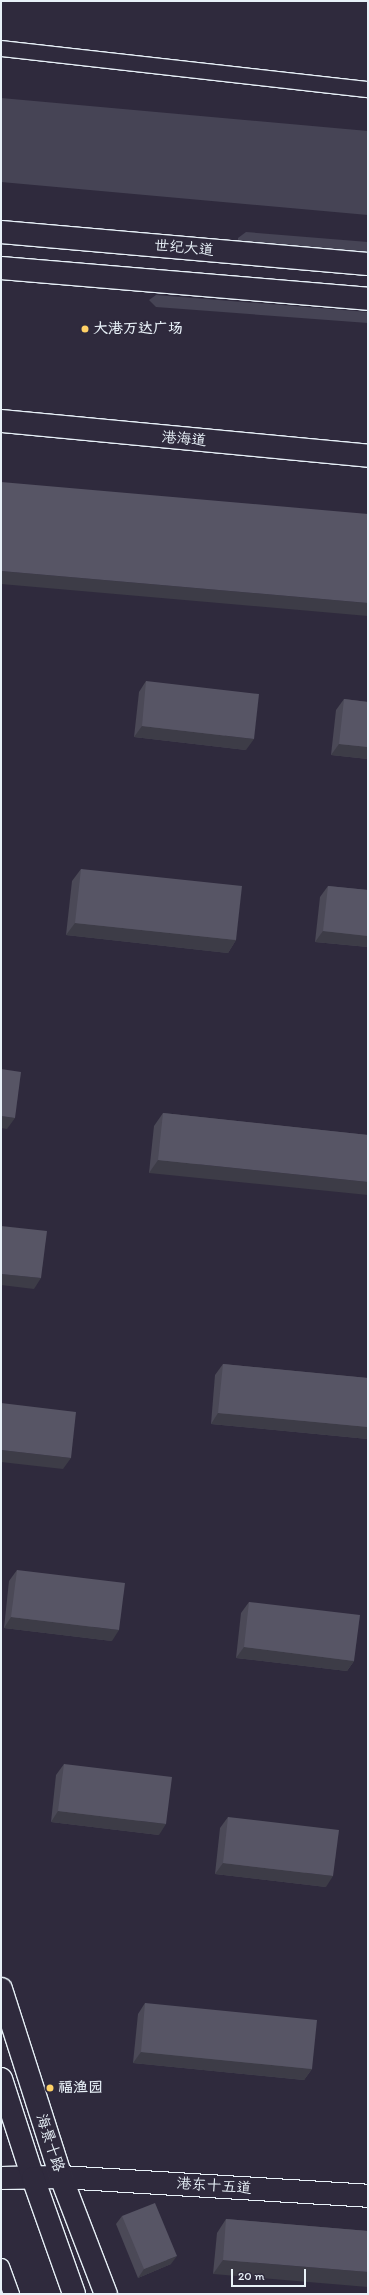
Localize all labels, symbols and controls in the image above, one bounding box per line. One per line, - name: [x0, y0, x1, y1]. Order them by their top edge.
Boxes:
- street label: 世纪大道: [153, 236, 215, 260]
- place label: 大港万达广场: [93, 320, 183, 338]
- marker: 大港万达广场: [80, 324, 90, 334]
- street label: 港海道: [161, 428, 207, 450]
- place label: 福渔园: [58, 2079, 103, 2097]
- marker: 福渔园: [45, 2083, 55, 2093]
- street label: 海景十路: [32, 2112, 68, 2174]
- street label: 港东十五道: [176, 2174, 252, 2198]
- scale bar: [233, 2261, 308, 2287]
- text: 20 m: [238, 2269, 265, 2283]

